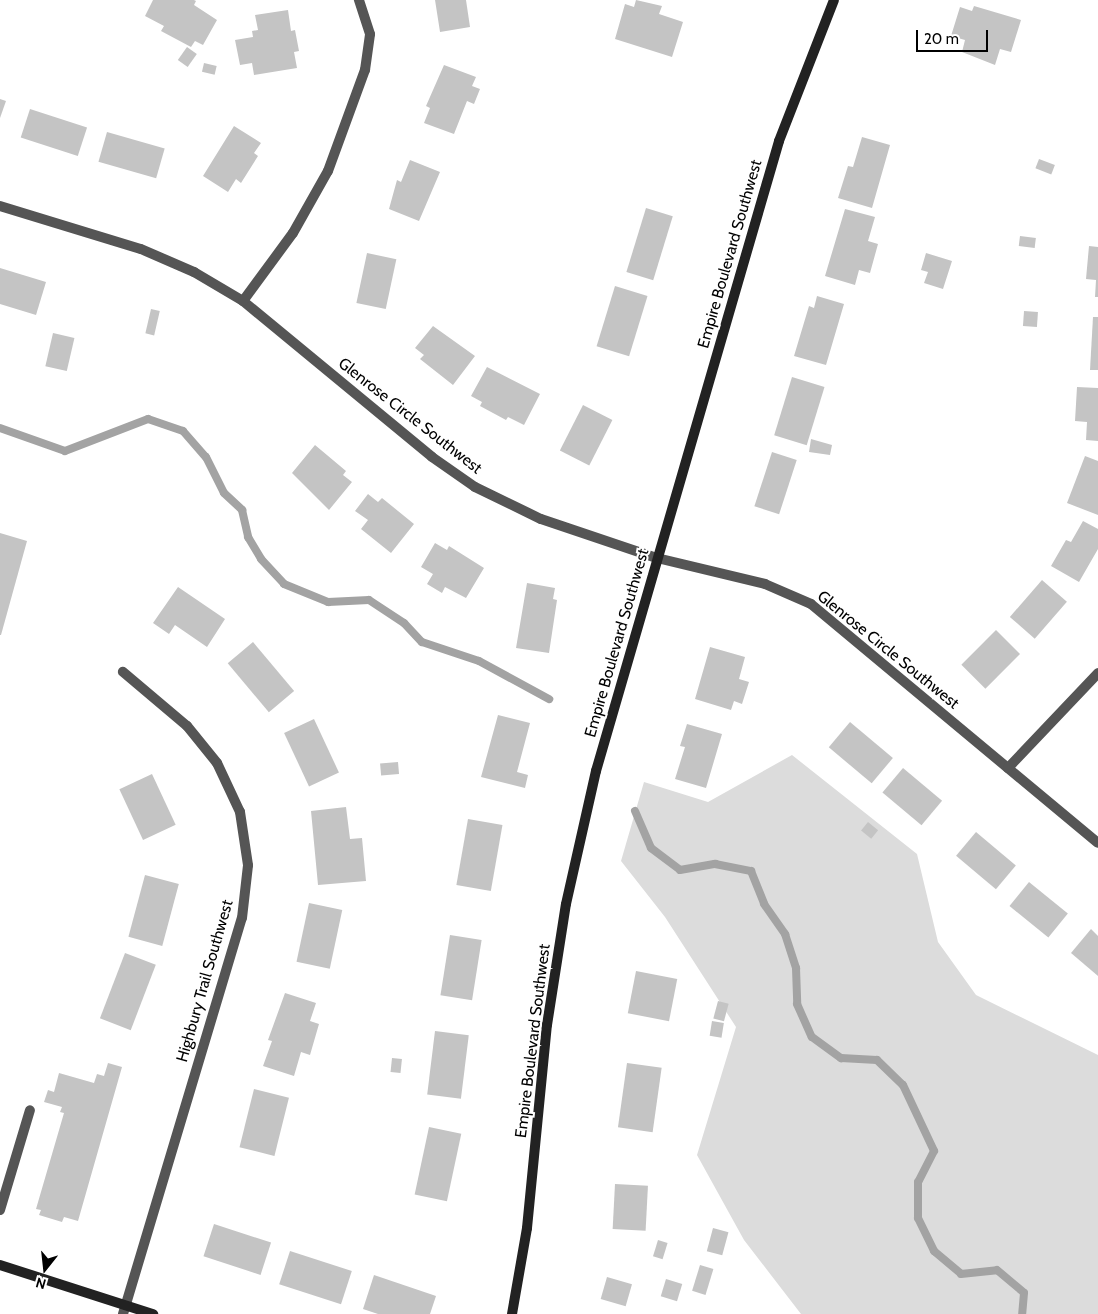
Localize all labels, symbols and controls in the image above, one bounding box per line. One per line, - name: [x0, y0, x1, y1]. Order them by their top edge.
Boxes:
- scale bar: [918, 20, 990, 52]
- text: 20 m: [924, 30, 959, 48]
- street label: Empire Boulevard Southwest: [694, 158, 766, 350]
- street label: Glenrose Circle Southwest: [334, 354, 486, 478]
- street label: Empire Boulevard Southwest: [581, 547, 653, 739]
- street label: Glenrose Circle Southwest: [813, 587, 963, 713]
- street label: Highbury Trail Southwest: [173, 898, 237, 1064]
- street label: Empire Boulevard Southwest: [512, 943, 554, 1139]
- north arrow: [20, 1244, 70, 1294]
- text: N: [34, 1273, 48, 1293]

